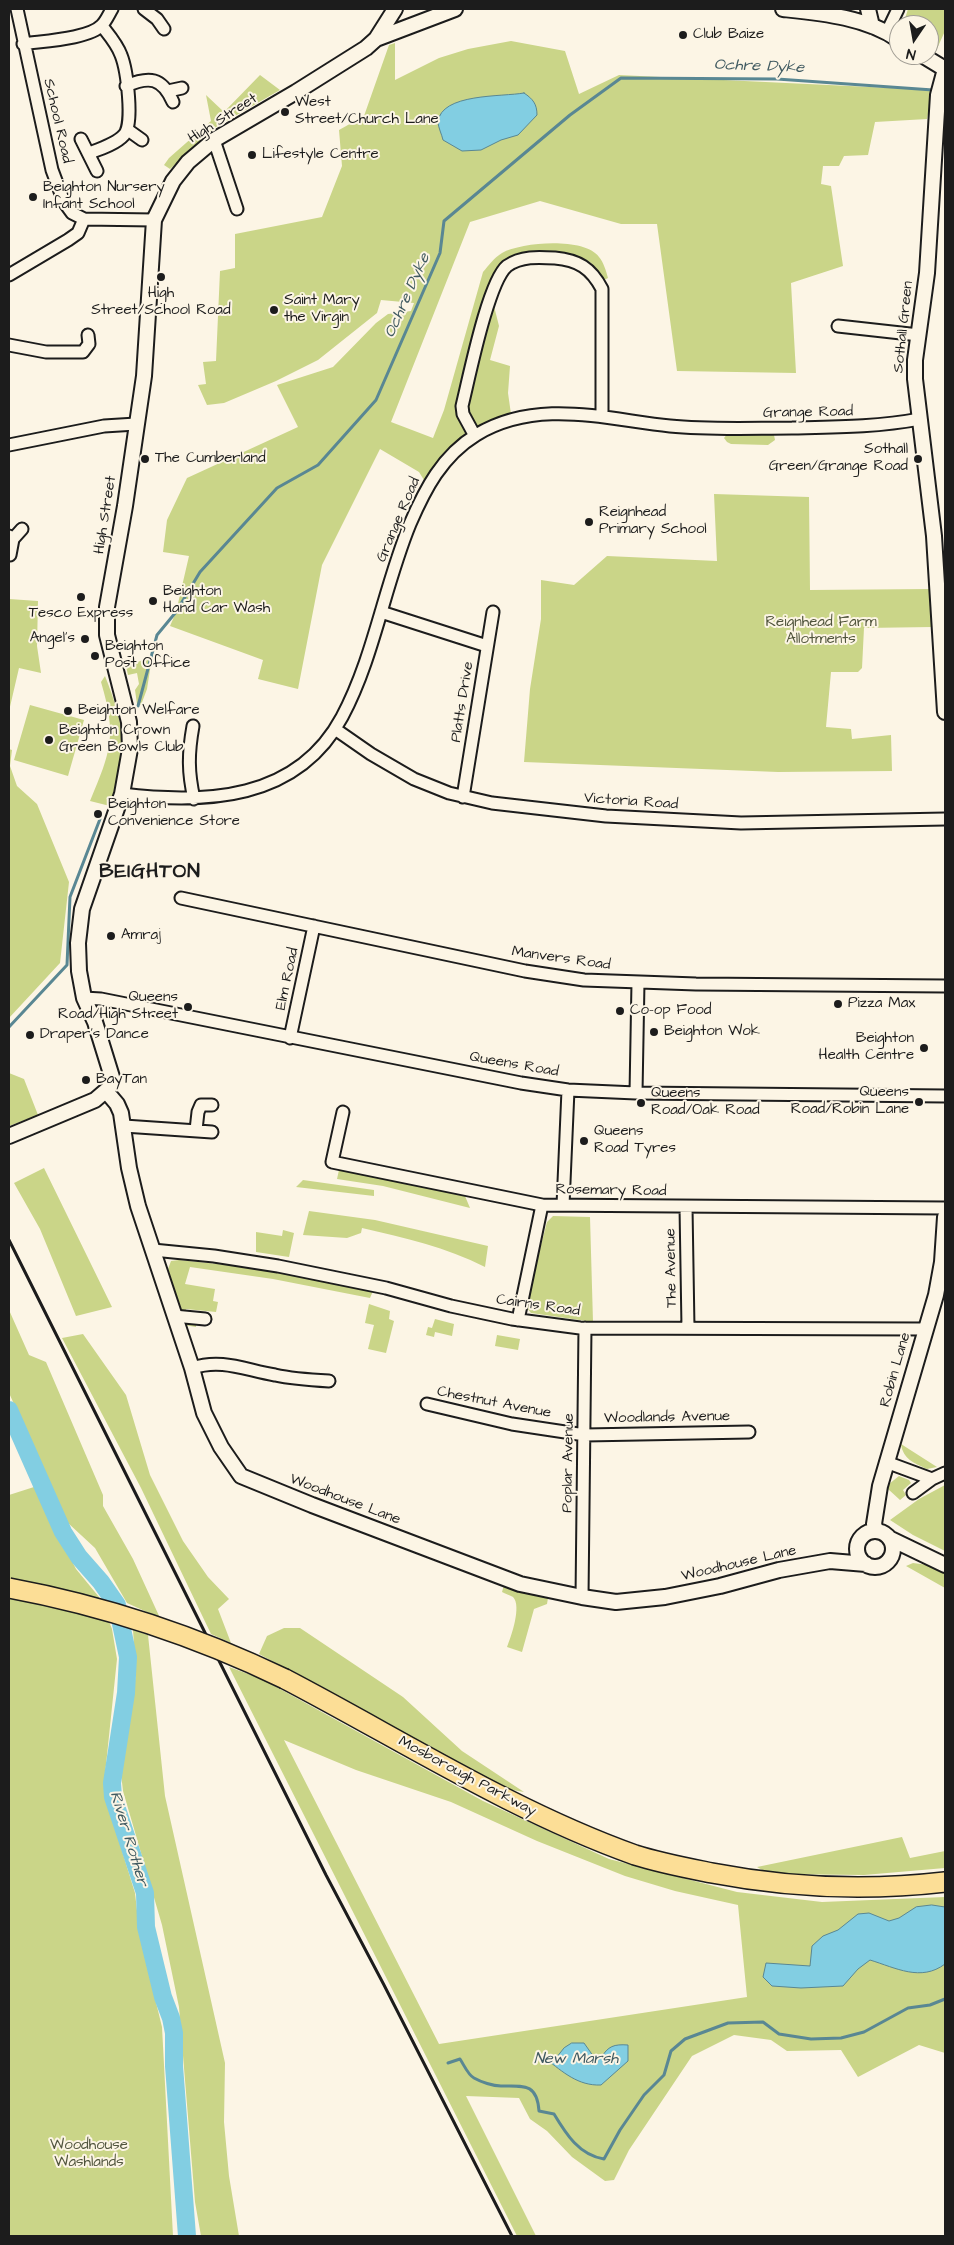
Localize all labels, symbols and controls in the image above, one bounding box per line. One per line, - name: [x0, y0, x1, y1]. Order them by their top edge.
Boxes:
- north arrow: [889, 15, 939, 65]
- place label: Club Baize: [693, 26, 764, 44]
- marker: Club Baize: [677, 29, 689, 41]
- text: N: [905, 43, 917, 64]
- water label: Ochre Dyke: [714, 56, 804, 78]
- street label: School Road: [39, 77, 75, 165]
- street label: High Street: [185, 90, 261, 148]
- place label: West Street/Church Lane: [295, 94, 439, 129]
- marker: West Street/Church Lane: [279, 106, 291, 118]
- place label: Lifestyle Centre: [262, 146, 379, 164]
- marker: Lifestyle Centre: [246, 149, 258, 161]
- place label: Beighton Nursery Infant School: [43, 179, 165, 214]
- marker: Beighton Nursery Infant School: [27, 191, 39, 203]
- water label: Ochre Dyke: [381, 251, 435, 341]
- marker: High Street/School Road: [155, 271, 167, 283]
- street label: Sothall Green: [890, 280, 918, 374]
- place label: High Street/School Road: [91, 285, 231, 320]
- place label: Saint Mary the Virgin: [284, 292, 360, 327]
- marker: Saint Mary the Virgin: [268, 304, 280, 316]
- street label: Grange Road: [763, 403, 853, 423]
- place label: Sothall Green/Grange Road: [769, 441, 908, 476]
- place label: The Cumberland: [155, 450, 266, 468]
- marker: The Cumberland: [139, 453, 151, 465]
- marker: Sothall Green/Grange Road: [912, 453, 924, 465]
- street label: High Street: [91, 475, 121, 555]
- street label: Grange Road: [373, 475, 425, 565]
- place label: Reignhead Primary School: [599, 504, 707, 539]
- marker: Reignhead Primary School: [583, 516, 595, 528]
- place label: Beighton Hand Car Wash: [163, 583, 270, 618]
- marker: Tesco Express: [75, 591, 87, 603]
- marker: Beighton Hand Car Wash: [147, 595, 159, 607]
- place label: Tesco Express: [29, 605, 133, 623]
- park label: Reignhead Farm Allotments: [765, 614, 877, 649]
- place label: Angel's: [30, 630, 75, 648]
- marker: Angel's: [79, 633, 91, 645]
- place label: Beighton Post Office: [105, 638, 190, 673]
- marker: Beighton Post Office: [89, 650, 101, 662]
- street label: Platts Drive: [448, 660, 478, 744]
- place label: Beighton Welfare: [78, 702, 200, 720]
- marker: Beighton Welfare: [62, 705, 74, 717]
- place label: Beighton Crown Green Bowls Club: [59, 722, 184, 757]
- marker: Beighton Crown Green Bowls Club: [43, 734, 55, 746]
- street label: Victoria Road: [583, 790, 679, 814]
- place label: Beighton Convenience Store: [108, 796, 240, 831]
- marker: Beighton Convenience Store: [92, 808, 104, 820]
- district label: BEIGHTON: [98, 861, 202, 885]
- place label: Amraj: [121, 927, 161, 945]
- marker: Amraj: [105, 930, 117, 942]
- street label: Manvers Road: [510, 943, 612, 975]
- street label: Elm Road: [273, 946, 303, 1012]
- place label: Queens Road/High Street: [58, 989, 178, 1024]
- place label: Pizza Max: [848, 995, 915, 1013]
- marker: Pizza Max: [832, 998, 844, 1010]
- marker: Queens Road/High Street: [182, 1001, 194, 1013]
- place label: Co-op Food: [630, 1002, 711, 1020]
- marker: Co-op Food: [614, 1005, 626, 1017]
- place label: Beighton Wok: [664, 1023, 760, 1041]
- place label: Draper's Dance: [40, 1026, 149, 1044]
- marker: Beighton Wok: [648, 1026, 660, 1038]
- marker: Draper's Dance: [24, 1029, 36, 1041]
- place label: Beighton Health Centre: [819, 1030, 914, 1065]
- marker: Beighton Health Centre: [918, 1042, 930, 1054]
- street label: Queens Road: [468, 1048, 560, 1082]
- place label: BayTan: [96, 1071, 147, 1089]
- marker: BayTan: [80, 1074, 92, 1086]
- place label: Queens Road/Robin Lane: [791, 1084, 909, 1119]
- place label: Queens Road/Oak Road: [651, 1085, 760, 1120]
- marker: Queens Road/Robin Lane: [913, 1096, 925, 1108]
- marker: Queens Road/Oak Road: [635, 1097, 647, 1109]
- place label: Queens Road Tyres: [594, 1123, 676, 1158]
- marker: Queens Road Tyres: [578, 1135, 590, 1147]
- street label: Rosemary Road: [555, 1181, 667, 1201]
- street label: The Avenue: [662, 1228, 682, 1308]
- street label: Cairns Road: [495, 1291, 581, 1321]
- street label: Robin Lane: [877, 1331, 915, 1409]
- street label: Chestnut Avenue: [436, 1383, 552, 1423]
- street label: Woodlands Avenue: [604, 1408, 730, 1428]
- street label: Poplar Avenue: [559, 1413, 579, 1513]
- street label: Woodhouse Lane: [287, 1471, 403, 1529]
- street label: Woodhouse Lane: [680, 1542, 798, 1586]
- street label: Mosborough Parkway: [395, 1733, 539, 1821]
- water label: River Rother: [104, 1789, 152, 1889]
- water label: New Marsh: [534, 2050, 618, 2070]
- park label: Woodhouse Washlands: [50, 2137, 128, 2172]

